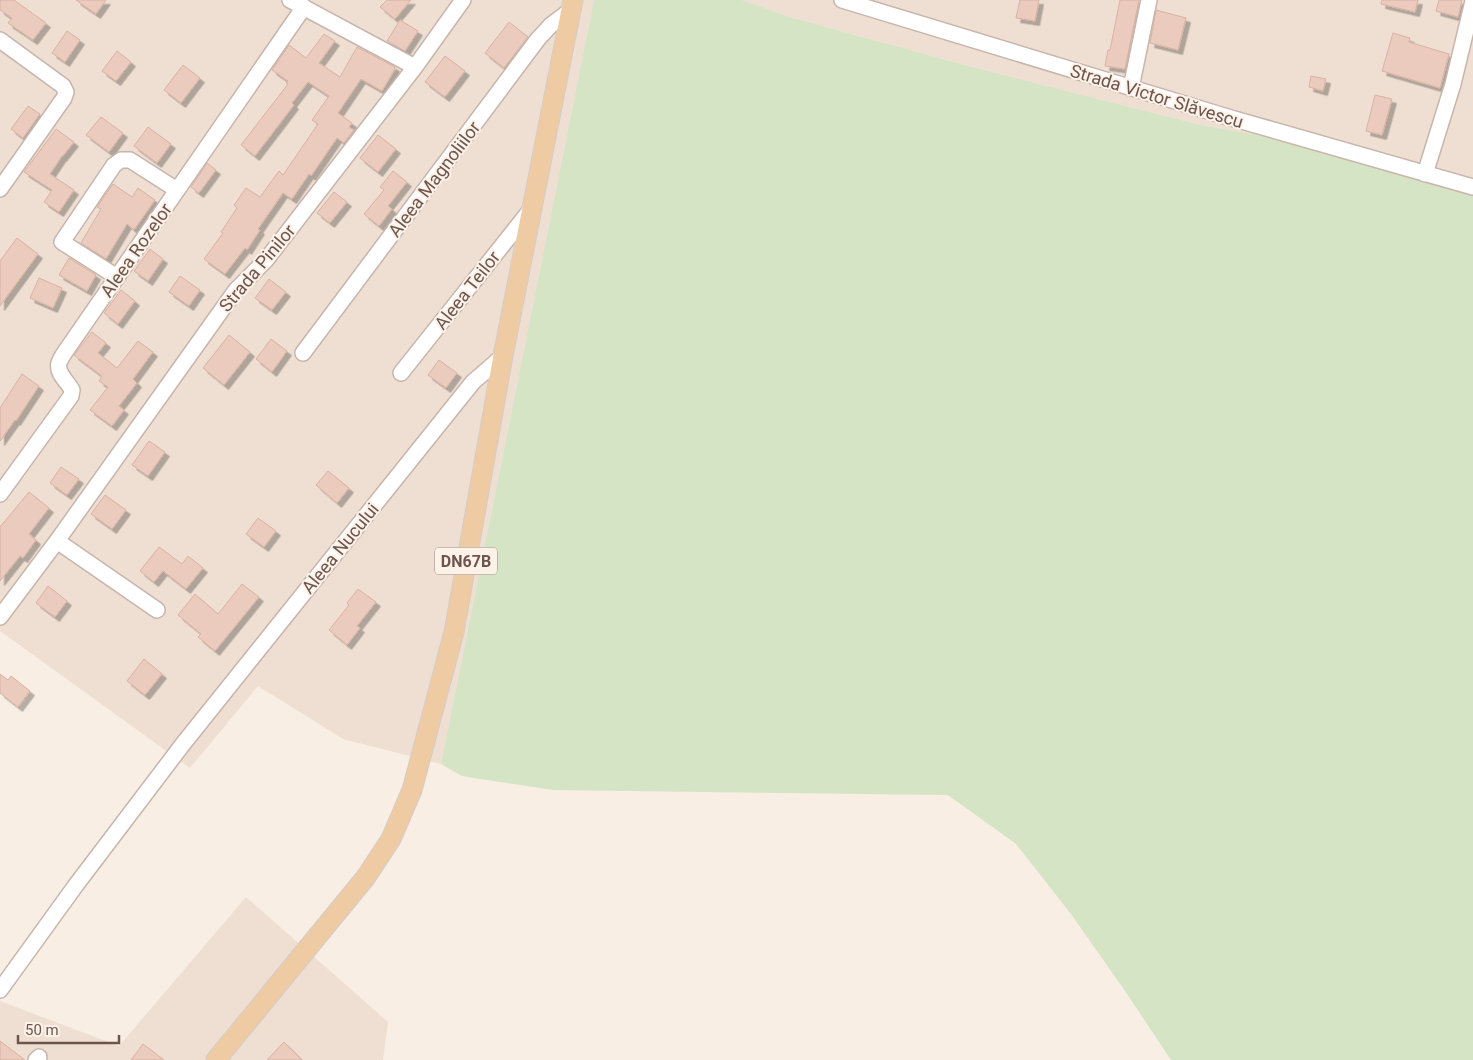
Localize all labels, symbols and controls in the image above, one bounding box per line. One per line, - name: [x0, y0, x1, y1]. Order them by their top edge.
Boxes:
- street label: Strada Victor Slăvescu: [1068, 60, 1246, 132]
- street label: Aleea Magnoliilor: [384, 117, 484, 241]
- street label: Aleea Rozelor: [96, 199, 176, 301]
- street label: Strada Pinilor: [214, 220, 300, 316]
- street label: Aleea Teilor: [430, 247, 504, 333]
- street label: Aleea Nucului: [297, 499, 383, 597]
- road number: DN67B: [435, 548, 497, 574]
- scale bar: [18, 1012, 119, 1044]
- text: 50 m: [25, 1021, 59, 1039]

